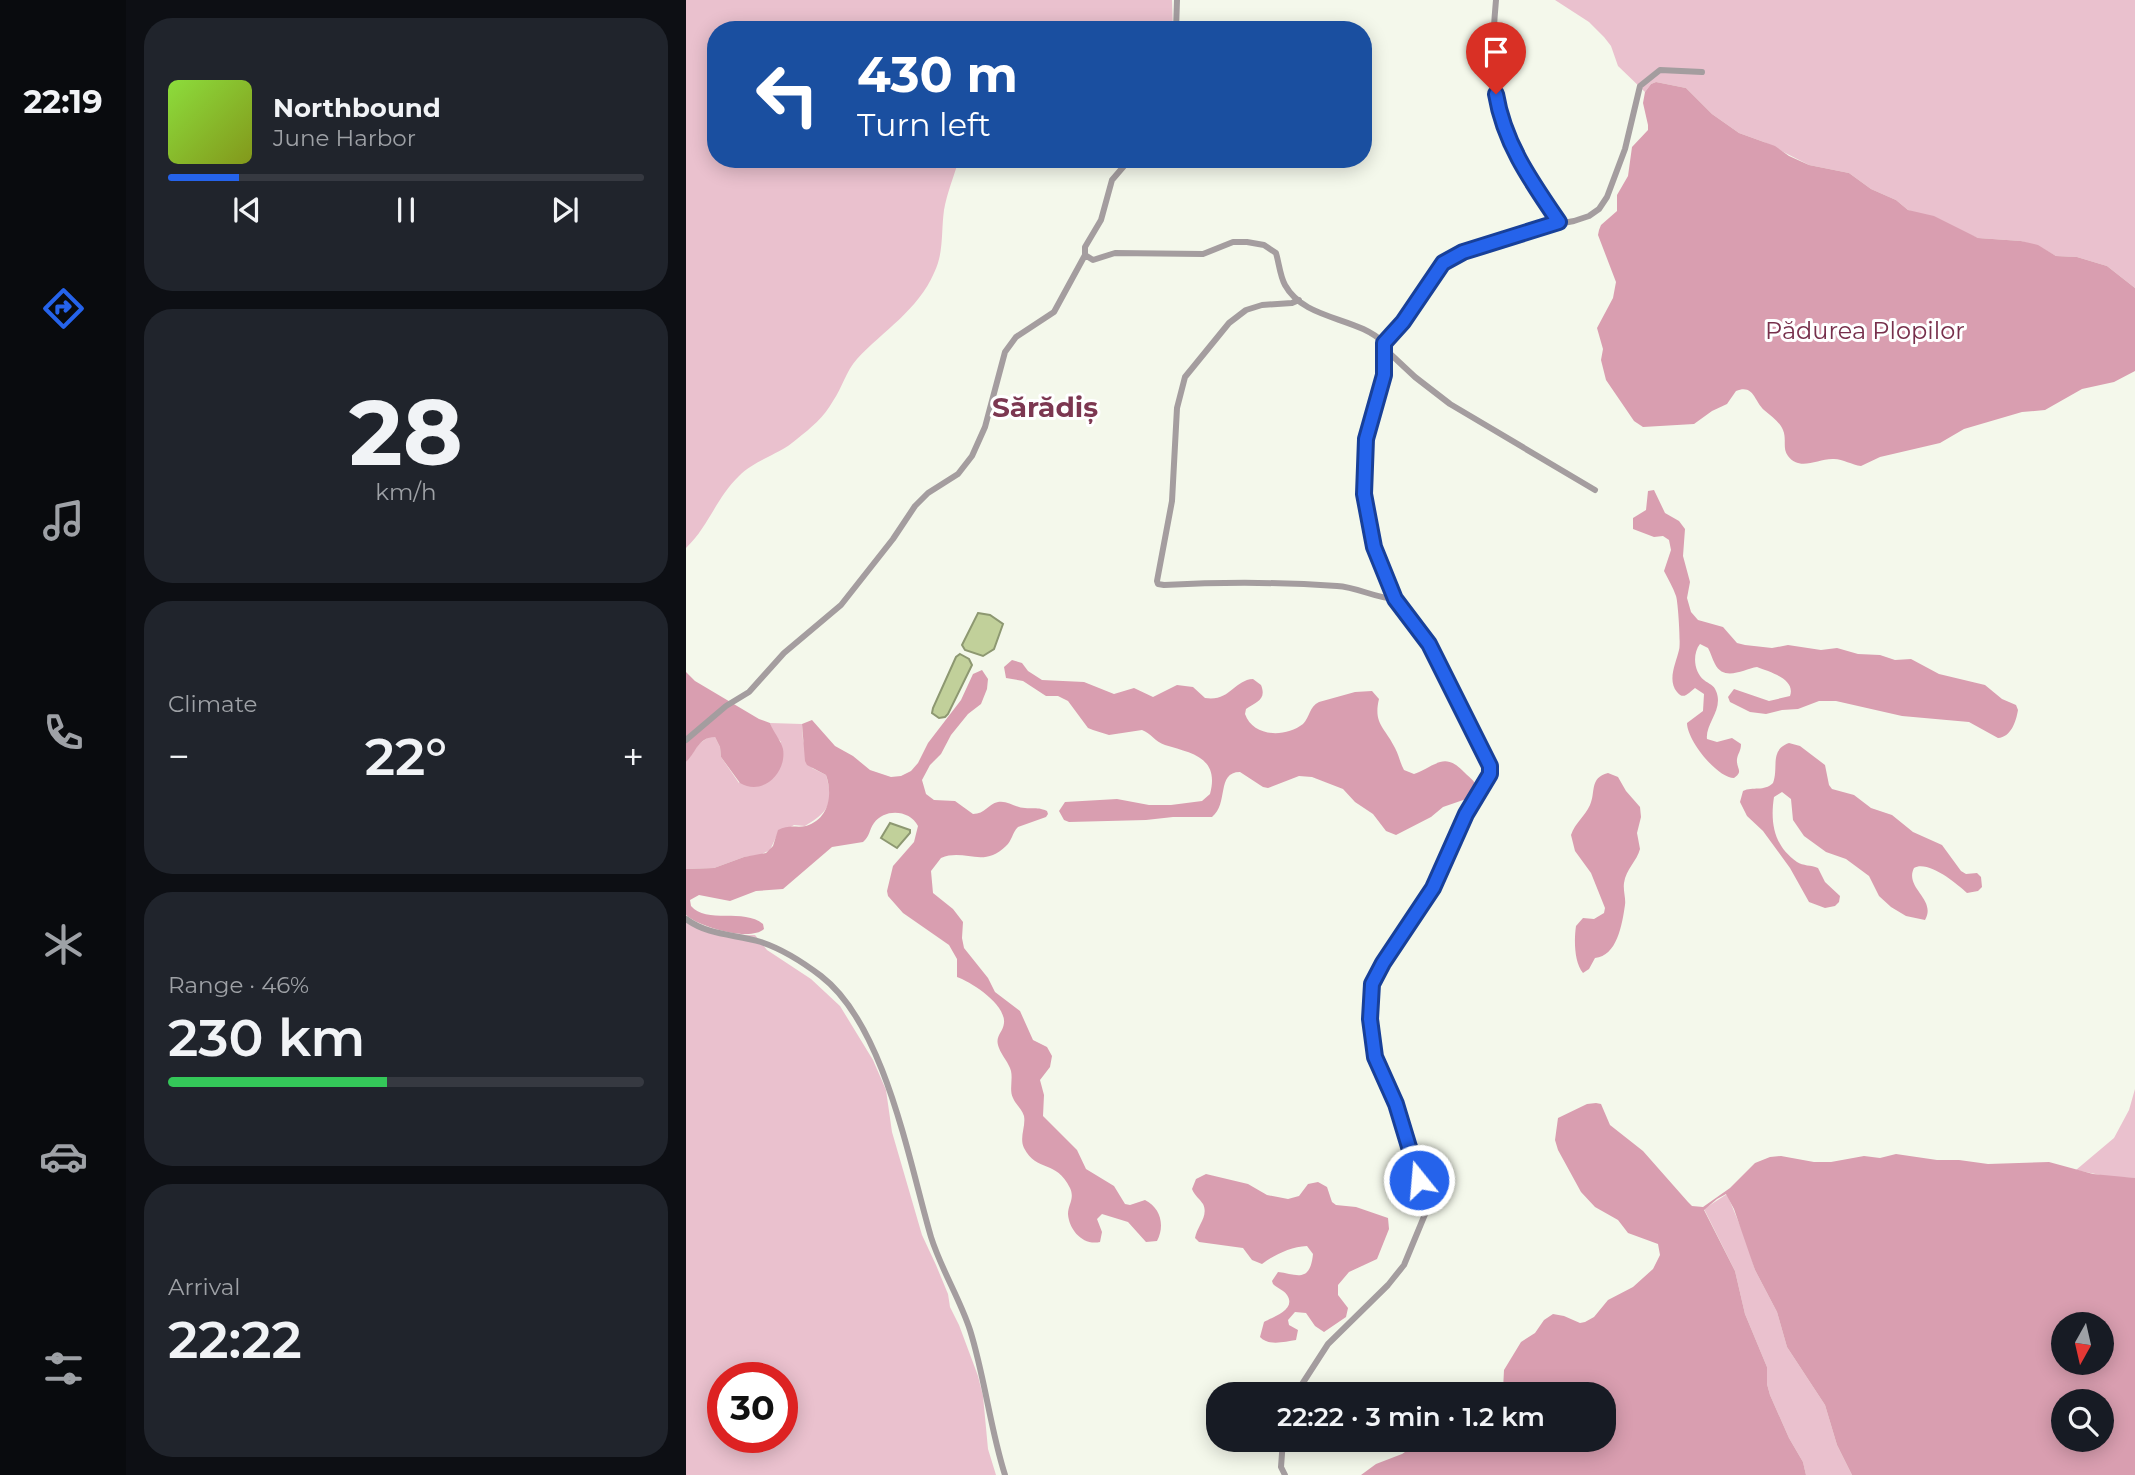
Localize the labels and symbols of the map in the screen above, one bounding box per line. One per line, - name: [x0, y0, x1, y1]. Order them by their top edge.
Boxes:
- pin: [1466, 22, 1526, 94]
- park label: Pădurea Plopilor: [1765, 316, 1965, 345]
- district label: Sărădiș: [992, 390, 1098, 424]
- position arrow: [1382, 1143, 1456, 1217]
- north arrow: [2051, 1312, 2114, 1376]
- speed limit sign: 30: [707, 1362, 798, 1453]

